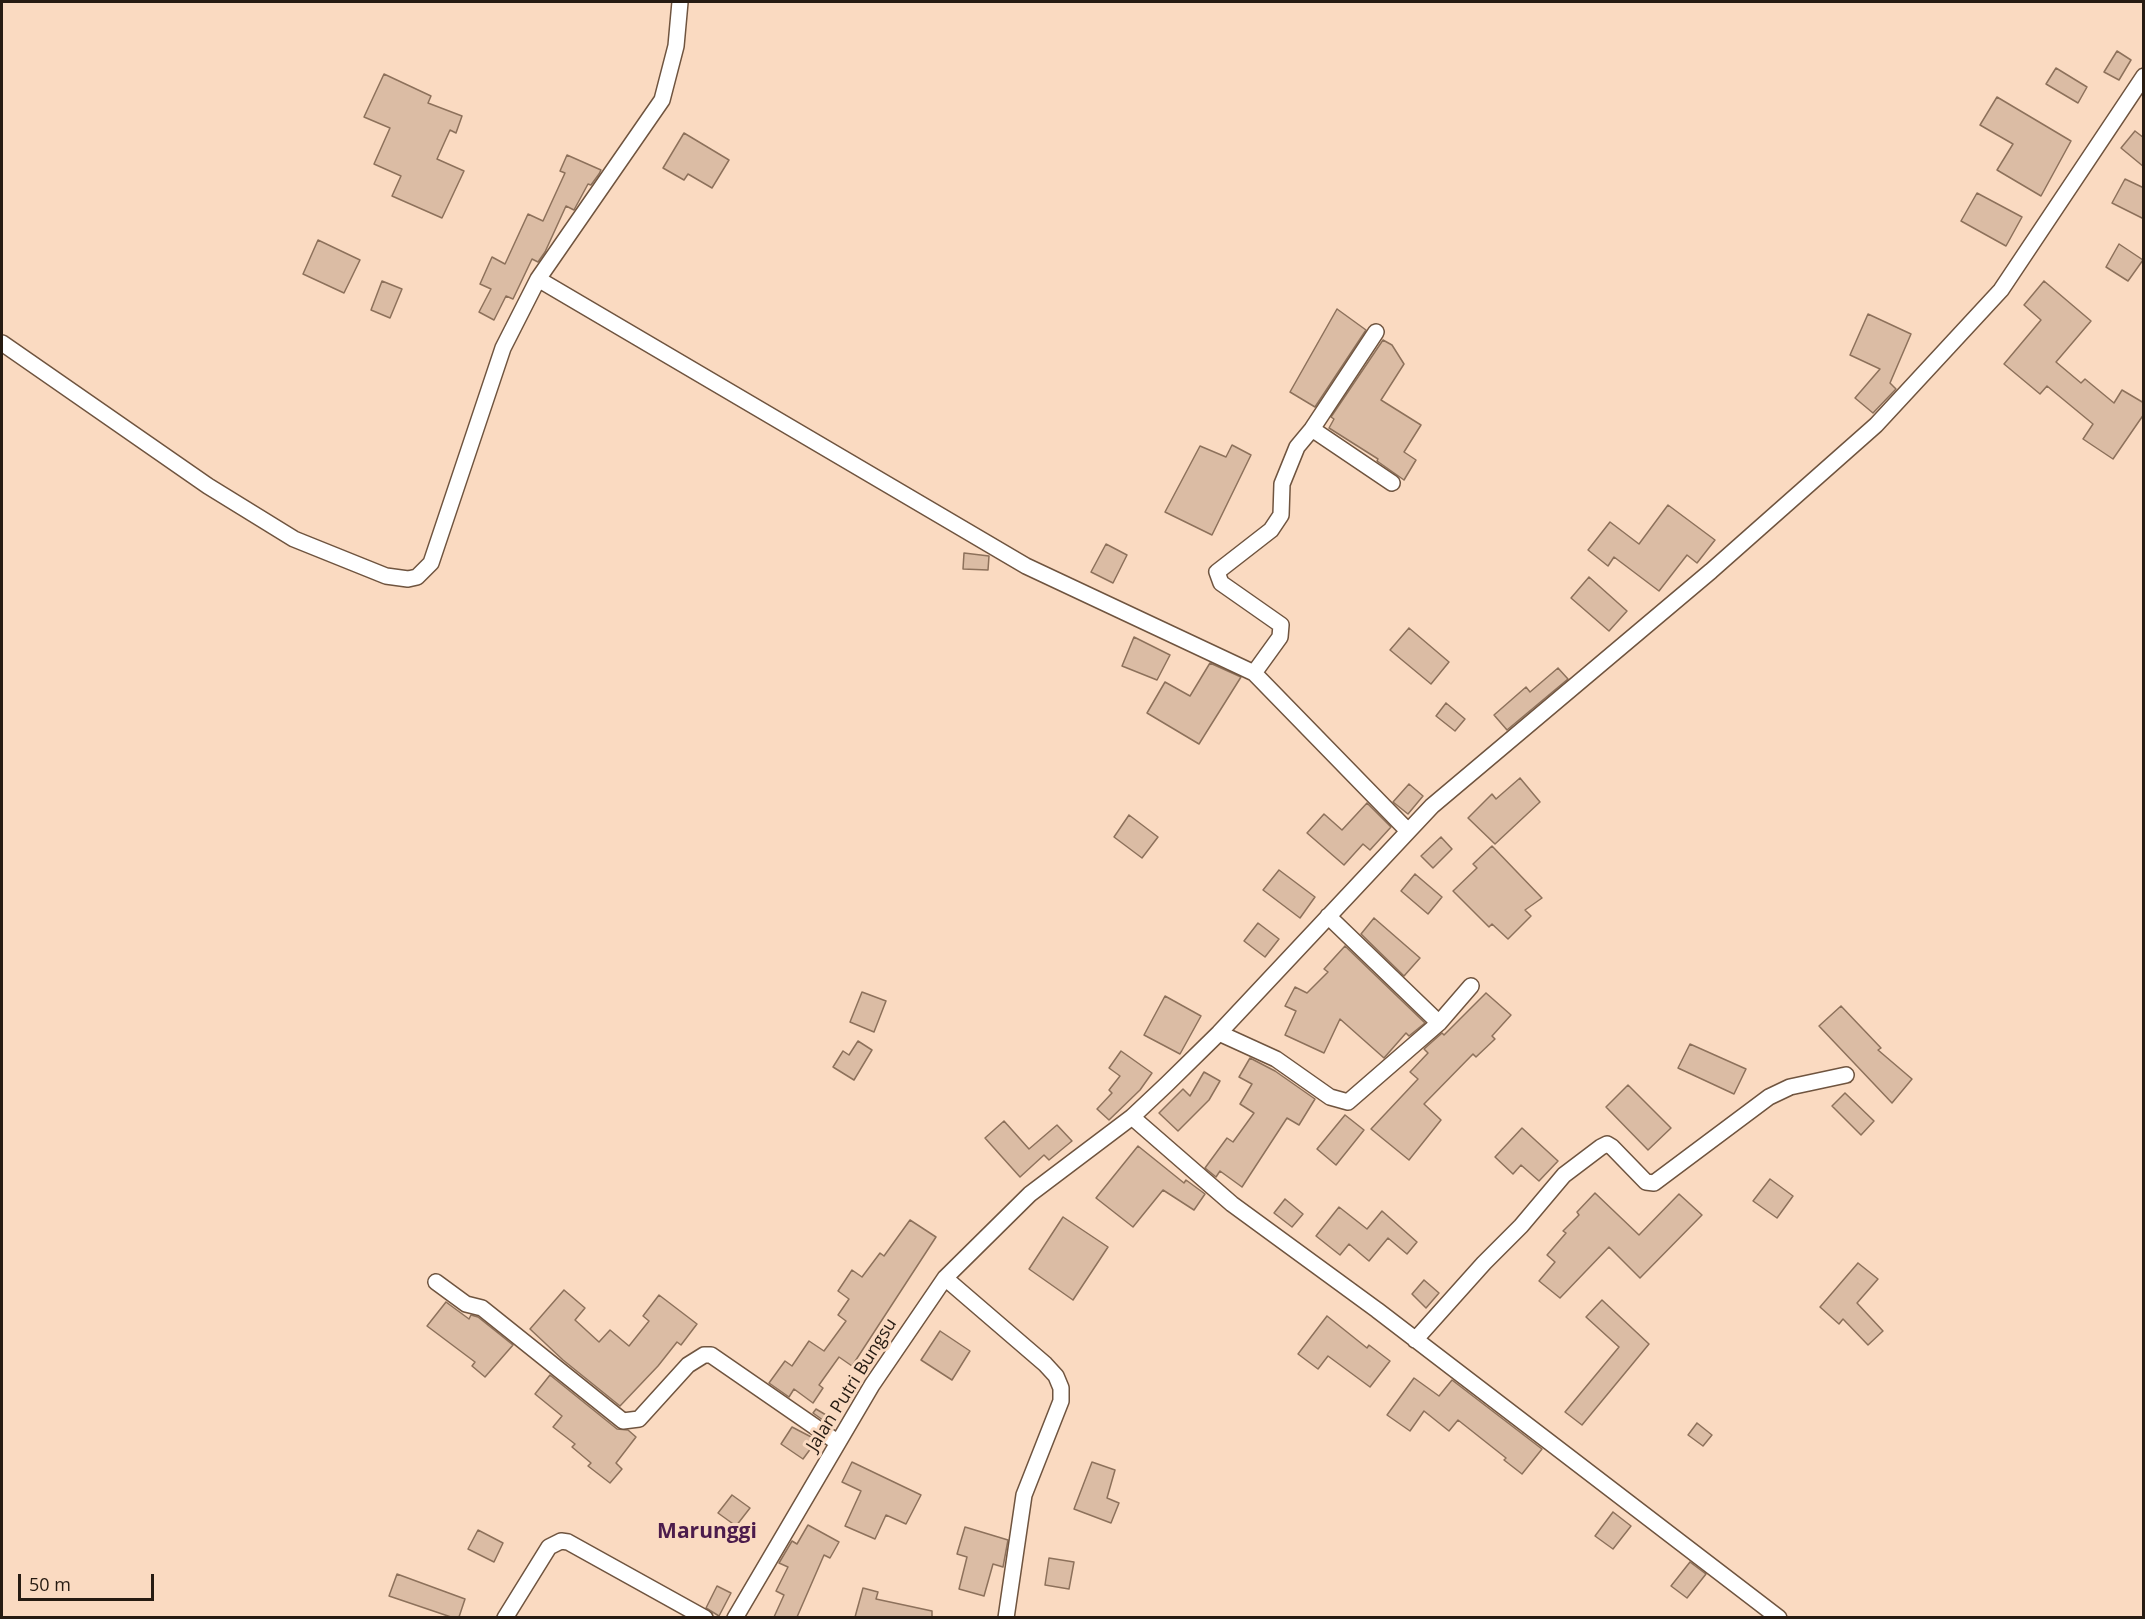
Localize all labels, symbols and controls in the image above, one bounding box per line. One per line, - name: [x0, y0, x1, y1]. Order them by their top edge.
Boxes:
- street label: Jalan Putri Bungsu: [802, 1314, 902, 1456]
- district label: Marunggi: [657, 1519, 757, 1545]
- scale bar: [21, 1562, 158, 1600]
- text: 50 m: [29, 1572, 71, 1596]

